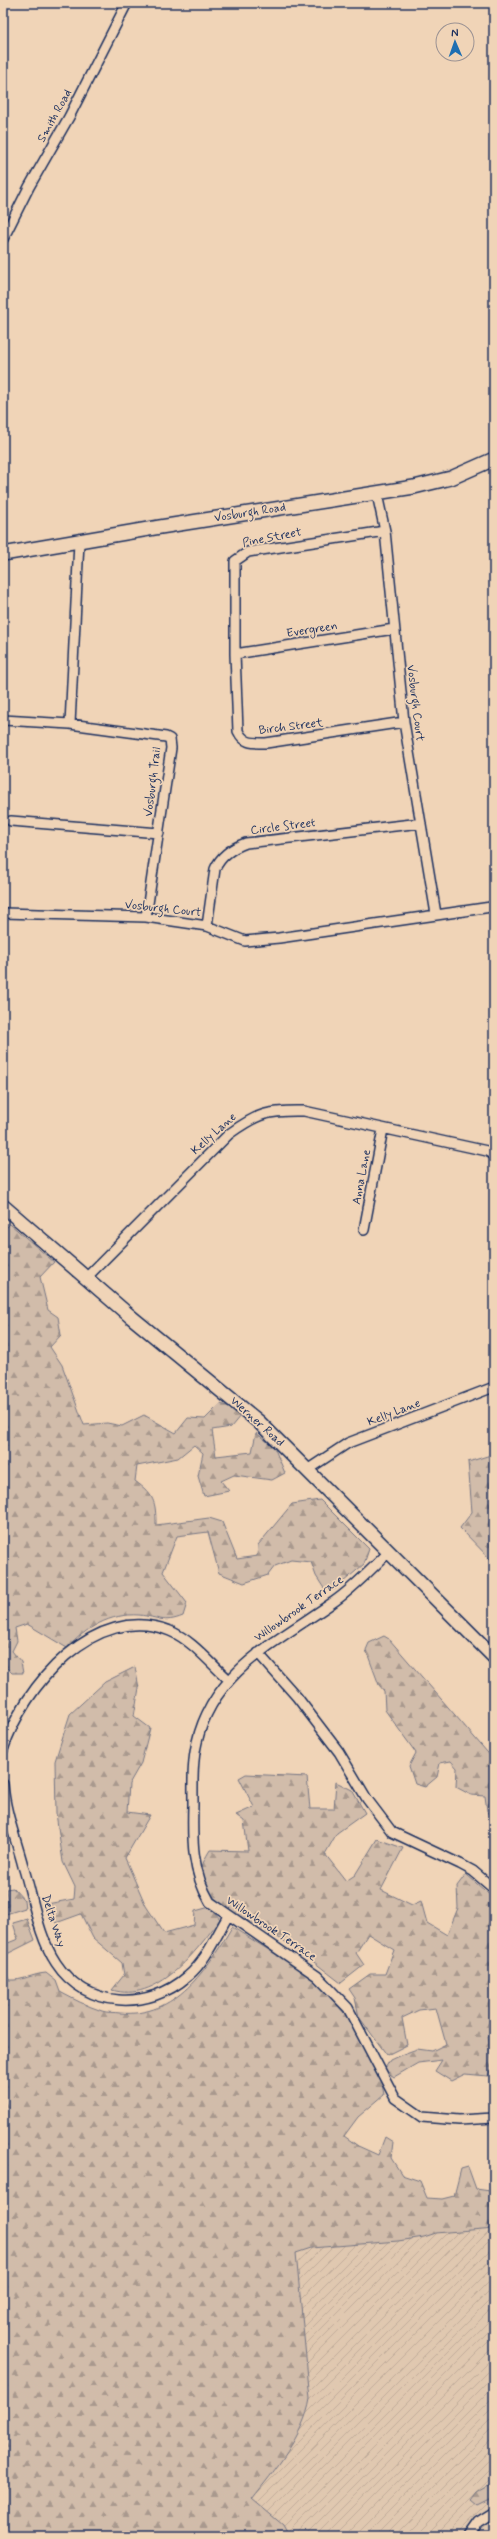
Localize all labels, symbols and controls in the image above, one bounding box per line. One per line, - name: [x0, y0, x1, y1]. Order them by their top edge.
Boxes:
- north arrow: [435, 22, 475, 62]
- text: N: [451, 26, 459, 40]
- street label: Smith Road: [34, 87, 76, 145]
- street label: Vosburgh Road: [213, 499, 287, 528]
- street label: Pine Street: [241, 524, 303, 552]
- street label: Evergreen: [285, 618, 339, 642]
- street label: Vosburgh Court: [401, 664, 428, 743]
- street label: Birch Street: [258, 715, 324, 739]
- street label: Vosburgh Trail: [141, 746, 166, 818]
- street label: Circle Street: [250, 815, 317, 839]
- street label: Vosburgh Court: [124, 897, 202, 922]
- street label: Kelly Lane: [188, 1109, 240, 1159]
- street label: Anna Lane: [349, 1148, 375, 1206]
- street label: Werner Road: [226, 1393, 288, 1451]
- street label: Kelly Lane: [365, 1396, 423, 1430]
- street label: Willowbrook Terrace: [251, 1572, 347, 1646]
- street label: Delta Way: [37, 1893, 69, 1949]
- street label: Willowbrook Terrace: [223, 1893, 319, 1965]

